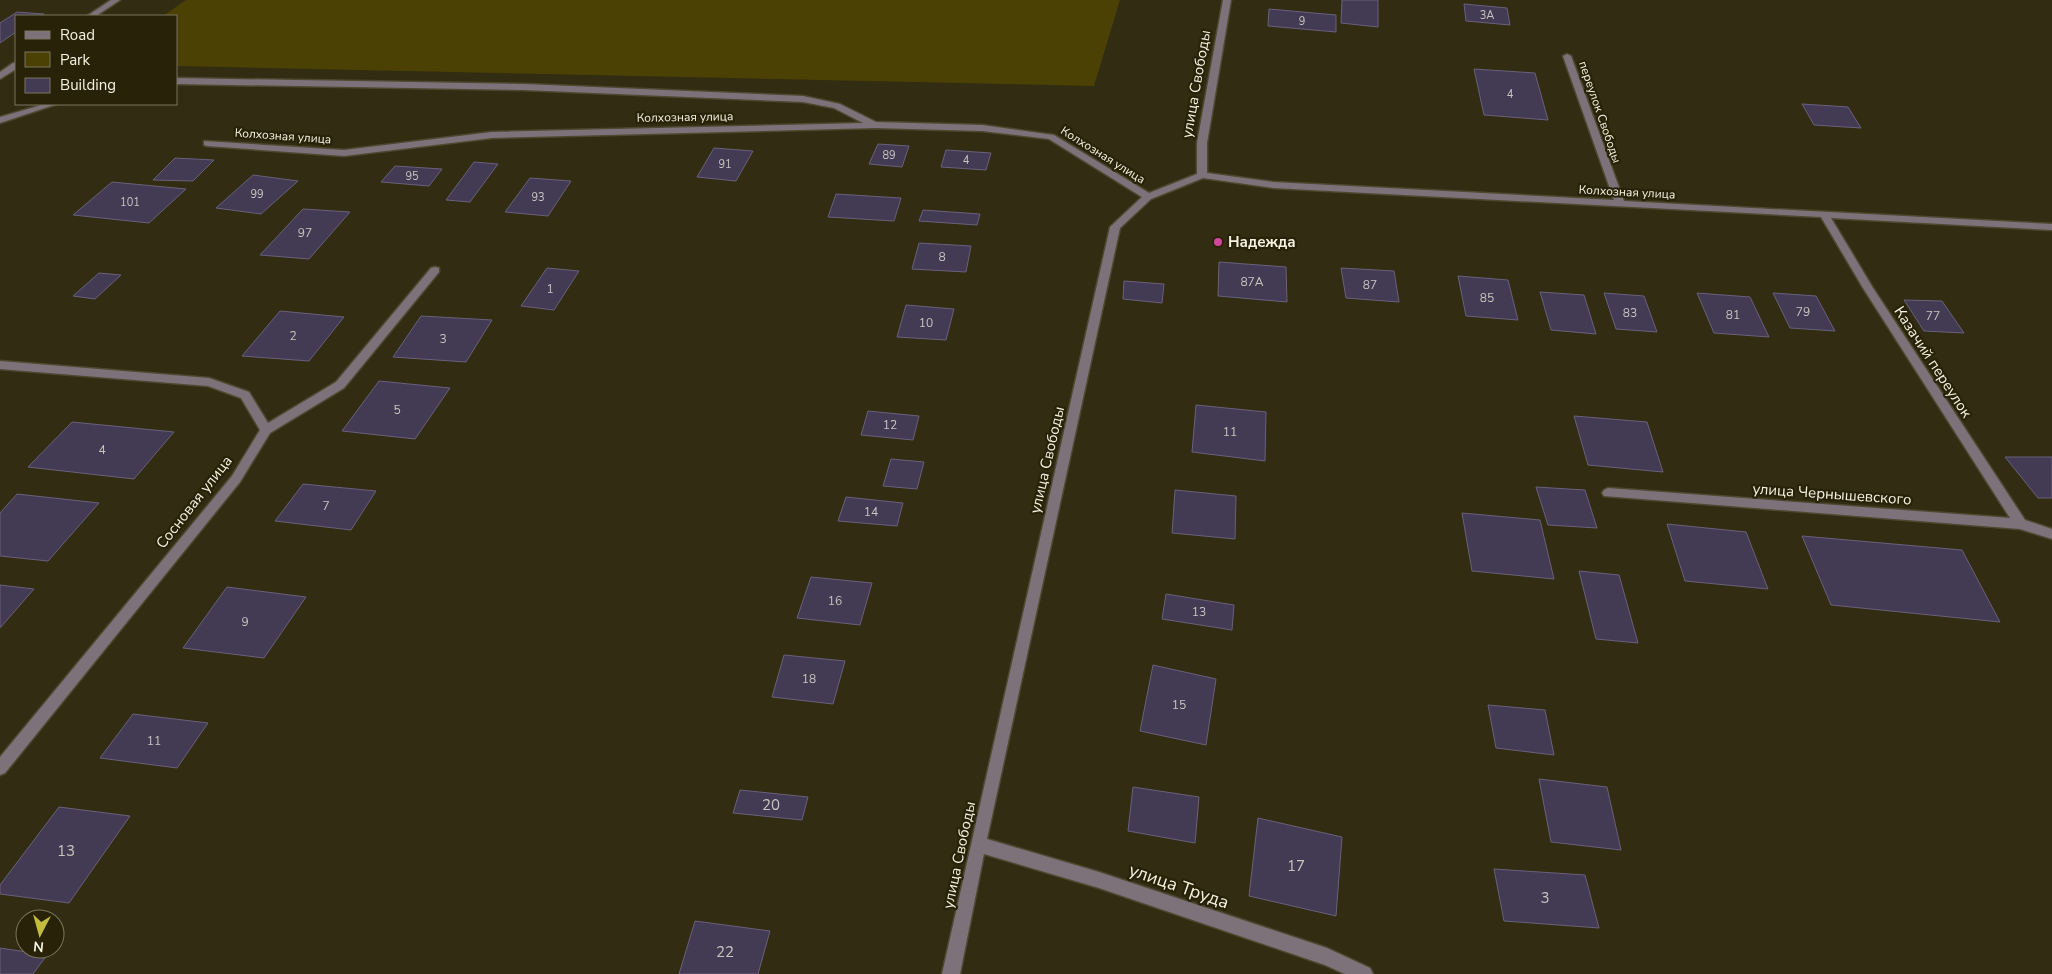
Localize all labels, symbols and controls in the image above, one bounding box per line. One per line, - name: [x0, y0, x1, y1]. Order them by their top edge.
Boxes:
- house number: 3А: [1480, 8, 1494, 23]
- house number: 9: [1299, 14, 1305, 29]
- legend: [15, 15, 178, 105]
- text: Road: [60, 25, 95, 45]
- street label: улица Свободы: [1177, 28, 1215, 140]
- text: Park: [60, 50, 90, 70]
- street label: переулок Свободы: [1575, 59, 1625, 165]
- text: Building: [60, 75, 116, 95]
- house number: 4: [1507, 87, 1514, 102]
- street label: Колхозная улица: [636, 108, 734, 126]
- street label: Колхозная улица: [1058, 123, 1148, 187]
- street label: Колхозная улица: [234, 125, 332, 147]
- house number: 89: [882, 148, 896, 163]
- house number: 4: [963, 153, 970, 168]
- house number: 91: [718, 157, 732, 172]
- house number: 95: [405, 169, 419, 184]
- street label: Колхозная улица: [1578, 181, 1676, 203]
- house number: 99: [250, 187, 264, 202]
- house number: 93: [531, 190, 545, 205]
- house number: 101: [120, 195, 140, 210]
- house number: 97: [298, 225, 312, 241]
- place label: Надежда: [1228, 232, 1296, 252]
- marker: Надежда: [1212, 236, 1224, 248]
- house number: 8: [938, 249, 946, 265]
- house number: 87А: [1240, 274, 1264, 290]
- house number: 87: [1363, 277, 1377, 293]
- house number: 1: [546, 281, 554, 297]
- house number: 85: [1480, 290, 1494, 306]
- street label: Казачий переулок: [1889, 302, 1977, 422]
- house number: 79: [1796, 304, 1810, 320]
- house number: 83: [1623, 305, 1637, 321]
- house number: 81: [1726, 307, 1740, 323]
- house number: 77: [1926, 308, 1940, 324]
- house number: 10: [919, 315, 933, 331]
- house number: 2: [289, 328, 297, 344]
- house number: 3: [439, 331, 447, 347]
- house number: 5: [393, 402, 401, 418]
- street label: улица Свободы: [1025, 405, 1069, 515]
- house number: 12: [883, 417, 897, 433]
- house number: 11: [1223, 424, 1237, 440]
- house number: 4: [98, 442, 106, 458]
- street label: Сосновая улица: [151, 451, 237, 553]
- street label: улица Чернышевского: [1752, 478, 1912, 510]
- house number: 7: [322, 498, 330, 514]
- house number: 14: [864, 504, 878, 520]
- house number: 16: [828, 593, 842, 609]
- house number: 13: [1192, 604, 1206, 620]
- house number: 9: [241, 614, 249, 630]
- house number: 18: [802, 671, 816, 687]
- house number: 15: [1172, 697, 1186, 713]
- house number: 11: [147, 733, 161, 749]
- house number: 20: [762, 795, 780, 815]
- street label: улица Свободы: [938, 799, 980, 911]
- house number: 13: [57, 841, 75, 861]
- house number: 17: [1287, 856, 1305, 876]
- street label: улица Труда: [1126, 858, 1232, 914]
- house number: 3: [1540, 888, 1550, 908]
- north arrow: [15, 909, 65, 959]
- text: N: [32, 936, 45, 956]
- house number: 22: [716, 942, 734, 962]

